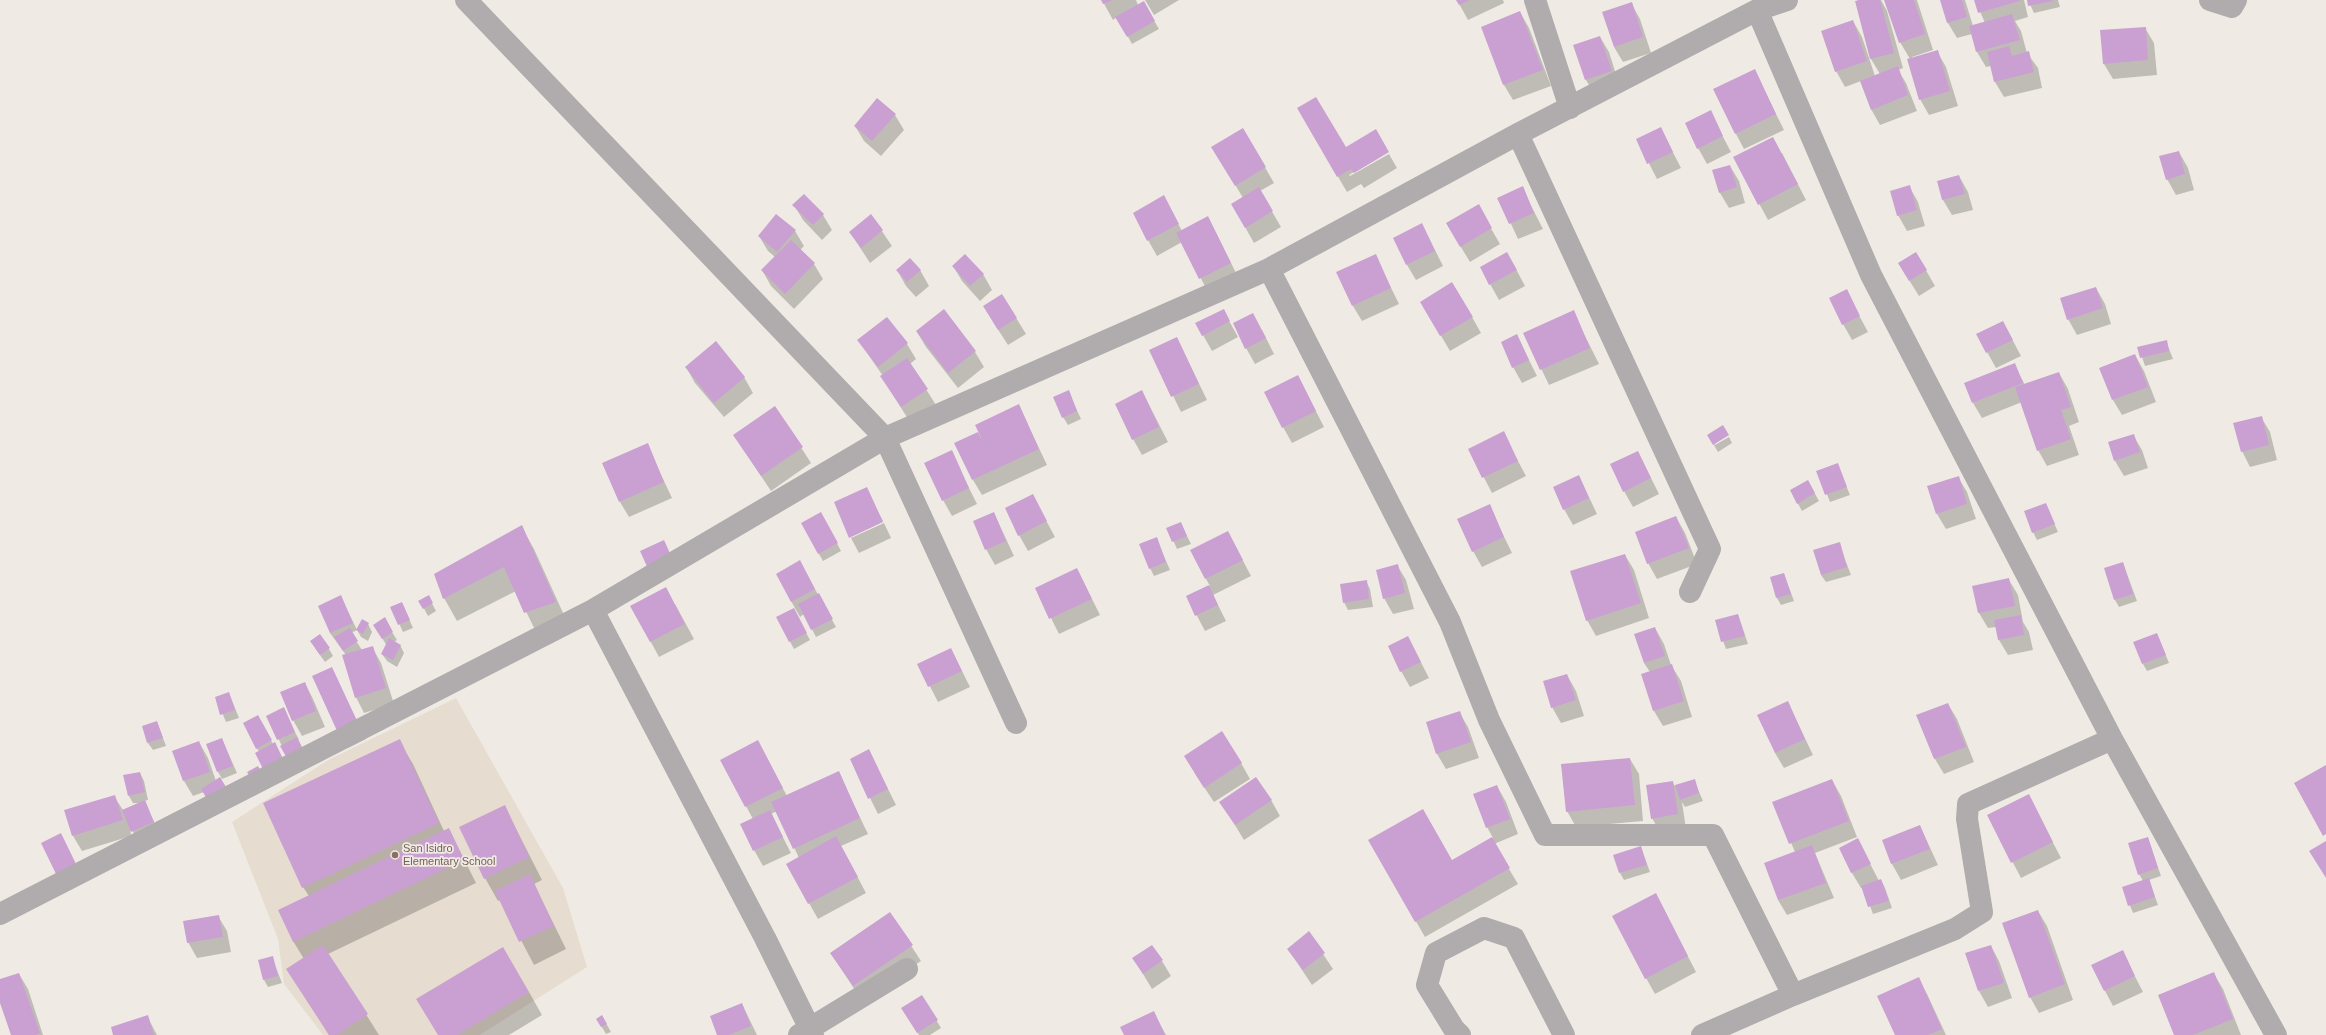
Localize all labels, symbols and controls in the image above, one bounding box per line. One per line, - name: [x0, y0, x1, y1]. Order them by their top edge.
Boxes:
- place label: San Isidro Elementary School: [403, 842, 495, 868]
- marker: San Isidro Elementary School: [390, 850, 400, 860]

